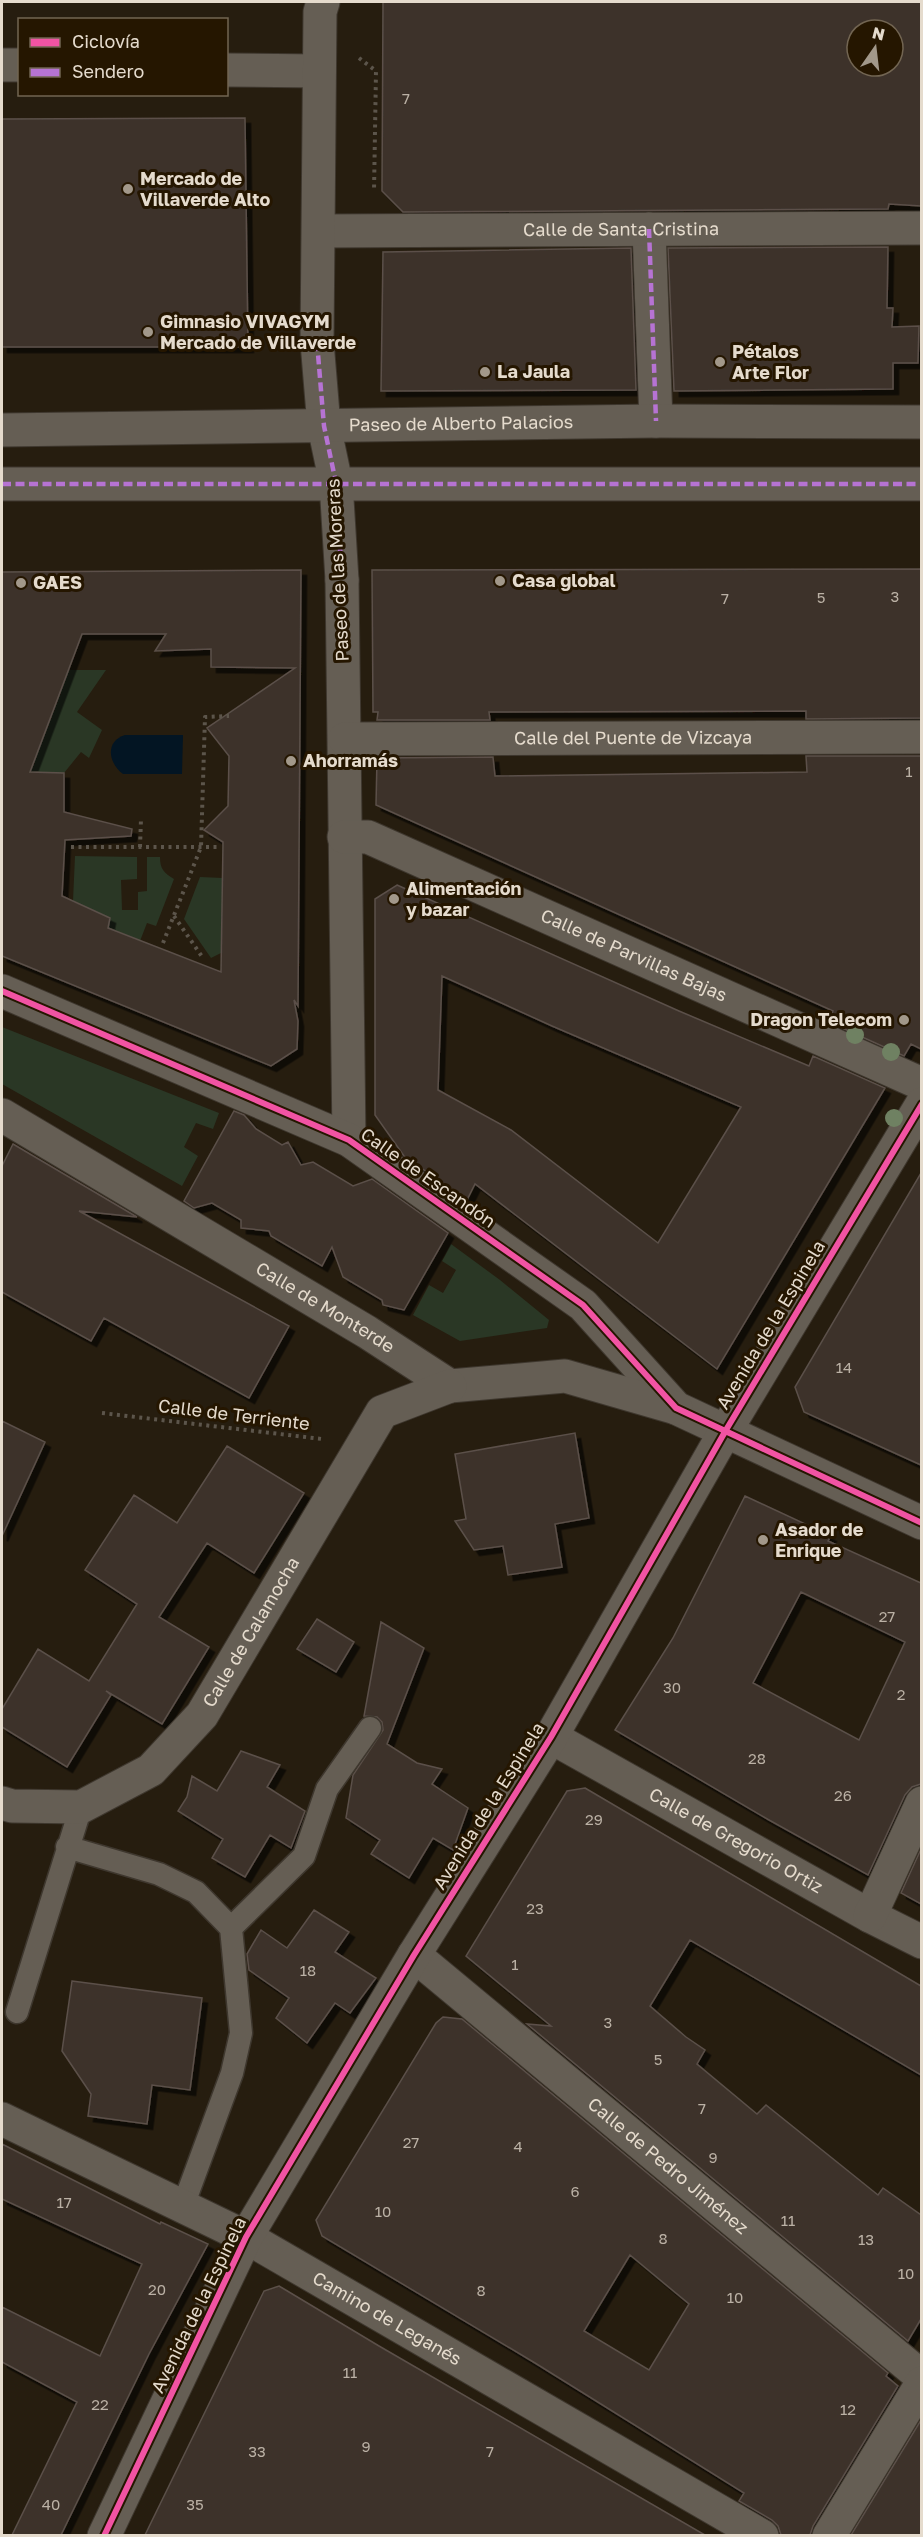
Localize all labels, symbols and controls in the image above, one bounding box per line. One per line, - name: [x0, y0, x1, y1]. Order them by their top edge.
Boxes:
- legend: [18, 18, 228, 96]
- north arrow: [845, 18, 905, 78]
- text: N: [870, 22, 887, 45]
- text: Ciclovía: [72, 30, 140, 52]
- text: Sendero: [72, 60, 144, 82]
- house number: 7: [402, 89, 410, 107]
- place label: Mercado de Villaverde Alto: [140, 167, 270, 210]
- marker: Mercado de Villaverde Alto: [121, 182, 135, 196]
- street label: Calle de Santa Cristina: [523, 217, 719, 240]
- place label: Gimnasio VIVAGYM Mercado de Villaverde: [160, 310, 357, 353]
- marker: Gimnasio VIVAGYM Mercado de Villaverde: [141, 325, 155, 339]
- place label: Pétalos Arte Flor: [732, 340, 809, 383]
- marker: Pétalos Arte Flor: [713, 355, 727, 369]
- place label: La Jaula: [497, 360, 570, 382]
- marker: La Jaula: [478, 365, 492, 379]
- street label: Paseo de Alberto Palacios: [348, 410, 573, 435]
- street label: Paseo de las Moreras: [321, 478, 353, 662]
- place label: Casa global: [512, 569, 616, 591]
- place label: GAES: [33, 571, 82, 593]
- marker: Casa global: [493, 574, 507, 588]
- marker: GAES: [14, 576, 28, 590]
- house number: 3: [891, 587, 899, 605]
- house number: 5: [817, 588, 825, 606]
- house number: 7: [721, 589, 729, 607]
- street label: Calle del Puente de Vizcaya: [514, 726, 752, 748]
- place label: Ahorramás: [303, 749, 398, 771]
- marker: Ahorramás: [284, 754, 298, 768]
- house number: 1: [905, 762, 913, 780]
- place label: Alimentación y bazar: [406, 877, 522, 920]
- marker: Alimentación y bazar: [387, 892, 401, 906]
- street label: Calle de Parvillas Bajas: [538, 903, 731, 1006]
- place label: Dragon Telecom: [750, 1008, 892, 1030]
- marker: Dragon Telecom: [897, 1013, 911, 1027]
- street label: Calle de Escandón: [357, 1123, 500, 1232]
- street label: Avenida de la Espinela: [711, 1236, 829, 1413]
- street label: Calle de Monterde: [252, 1256, 399, 1357]
- house number: 14: [836, 1358, 852, 1376]
- street label: Calle de Terriente: [157, 1394, 311, 1434]
- place label: Asador de Enrique: [775, 1518, 864, 1561]
- marker: Asador de Enrique: [756, 1533, 770, 1547]
- street label: Calle de Calamocha: [197, 1553, 303, 1711]
- house number: 27: [879, 1607, 895, 1625]
- house number: 30: [663, 1678, 681, 1696]
- house number: 2: [897, 1685, 905, 1703]
- street label: Avenida de la Espinela: [428, 1718, 549, 1893]
- house number: 28: [748, 1749, 766, 1767]
- street label: Calle de Gregorio Ortiz: [646, 1782, 827, 1897]
- house number: 26: [834, 1786, 852, 1804]
- house number: 29: [585, 1810, 603, 1828]
- house number: 23: [526, 1899, 544, 1917]
- house number: 1: [511, 1955, 519, 1973]
- house number: 18: [300, 1961, 316, 1979]
- house number: 3: [604, 2013, 612, 2031]
- house number: 5: [654, 2050, 662, 2068]
- street label: Calle de Pedro Jiménez: [584, 2092, 753, 2238]
- house number: 7: [698, 2099, 706, 2117]
- house number: 27: [403, 2133, 419, 2151]
- house number: 4: [513, 2137, 523, 2155]
- house number: 9: [708, 2148, 718, 2166]
- house number: 6: [570, 2182, 580, 2200]
- house number: 17: [56, 2193, 72, 2211]
- house number: 10: [375, 2202, 391, 2220]
- house number: 11: [781, 2211, 795, 2229]
- street label: Avenida de la Espinela: [146, 2213, 250, 2396]
- house number: 8: [658, 2229, 668, 2247]
- house number: 13: [858, 2230, 874, 2248]
- house number: 10: [898, 2264, 914, 2282]
- street label: Camino de Leganés: [309, 2266, 466, 2370]
- house number: 20: [148, 2280, 166, 2298]
- house number: 8: [476, 2281, 486, 2299]
- house number: 10: [727, 2288, 743, 2306]
- house number: 11: [343, 2363, 357, 2381]
- house number: 22: [91, 2395, 109, 2413]
- house number: 12: [840, 2400, 856, 2418]
- house number: 9: [361, 2437, 371, 2455]
- house number: 33: [248, 2442, 266, 2460]
- house number: 7: [486, 2442, 494, 2460]
- house number: 40: [42, 2495, 60, 2513]
- house number: 35: [186, 2495, 204, 2513]

